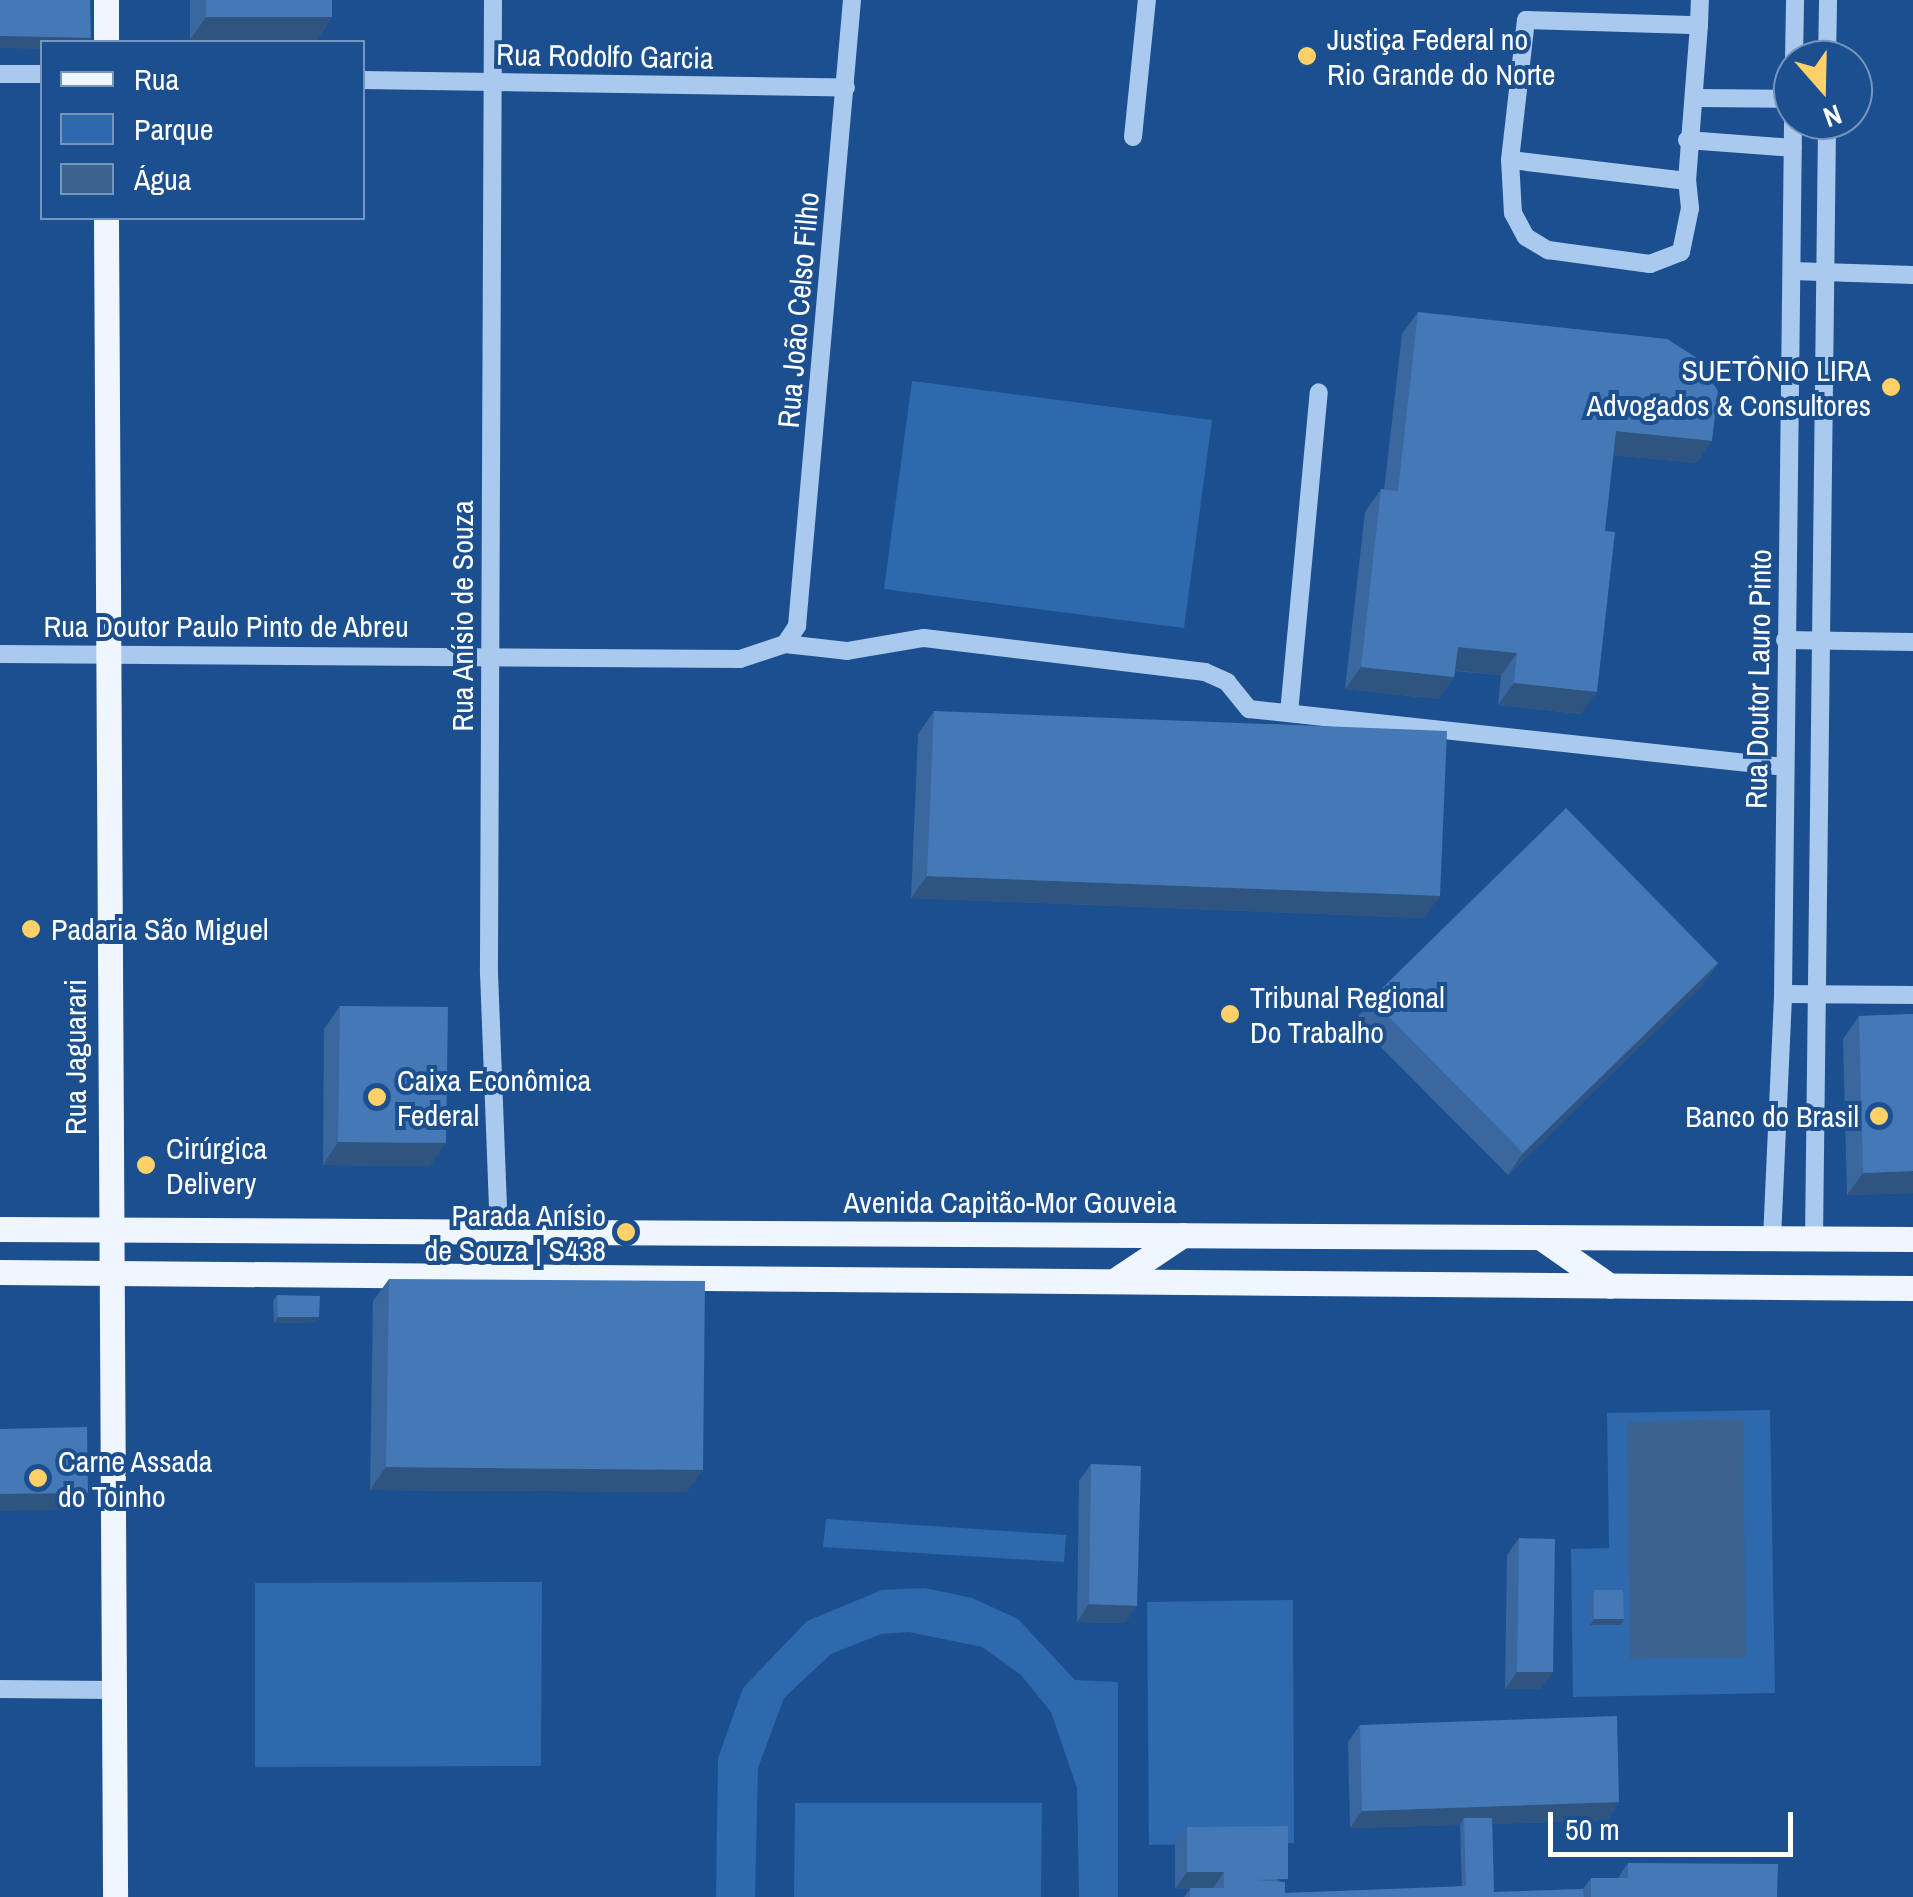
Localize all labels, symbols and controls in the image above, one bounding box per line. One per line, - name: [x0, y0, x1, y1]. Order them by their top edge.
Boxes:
- place label: Justiça Federal no Rio Grande do Norte: [1327, 21, 1555, 92]
- street label: Rua Rodolfo Garcia: [496, 36, 714, 76]
- legend: [40, 40, 365, 220]
- north arrow: [1773, 40, 1873, 140]
- marker: Justiça Federal no Rio Grande do Norte: [1296, 45, 1318, 67]
- text: Rua: [134, 59, 179, 99]
- text: N: [1818, 96, 1847, 137]
- text: Parque: [134, 109, 213, 149]
- text: Água: [134, 159, 191, 199]
- street label: Rua João Celso Filho: [770, 191, 826, 429]
- place label: SUETÔNIO LIRA Advogados & Consultores: [1587, 352, 1871, 422]
- marker: SUETÔNIO LIRA Advogados & Consultores: [1880, 376, 1902, 398]
- street label: Rua Anísio de Souza: [444, 500, 480, 732]
- street label: Rua Doutor Lauro Pinto: [1738, 549, 1778, 809]
- street label: Rua Doutor Paulo Pinto de Abreu: [43, 608, 409, 644]
- place label: Padaria São Miguel: [51, 911, 268, 947]
- marker: Padaria São Miguel: [20, 918, 42, 940]
- street label: Rua Jaguarari: [57, 979, 93, 1135]
- place label: Tribunal Regional Do Trabalho: [1250, 979, 1445, 1050]
- marker: Tribunal Regional Do Trabalho: [1219, 1003, 1241, 1025]
- place label: Caixa Econômica Federal: [397, 1062, 591, 1132]
- marker: Caixa Econômica Federal: [366, 1086, 388, 1108]
- place label: Banco do Brasil: [1685, 1098, 1859, 1134]
- marker: Banco do Brasil: [1868, 1105, 1890, 1127]
- place label: Cirúrgica Delivery: [166, 1130, 267, 1200]
- marker: Cirúrgica Delivery: [135, 1154, 157, 1176]
- street label: Avenida Capitão-Mor Gouveia: [843, 1184, 1177, 1220]
- place label: Parada Anísio de Souza | S438: [425, 1197, 606, 1268]
- marker: Parada Anísio de Souza | S438: [615, 1221, 637, 1243]
- place label: Carne Assada do Toinho: [58, 1443, 214, 1514]
- marker: Carne Assada do Toinho: [27, 1467, 49, 1489]
- scale bar: [1553, 1792, 1798, 1854]
- text: 50 m: [1565, 1809, 1620, 1849]

